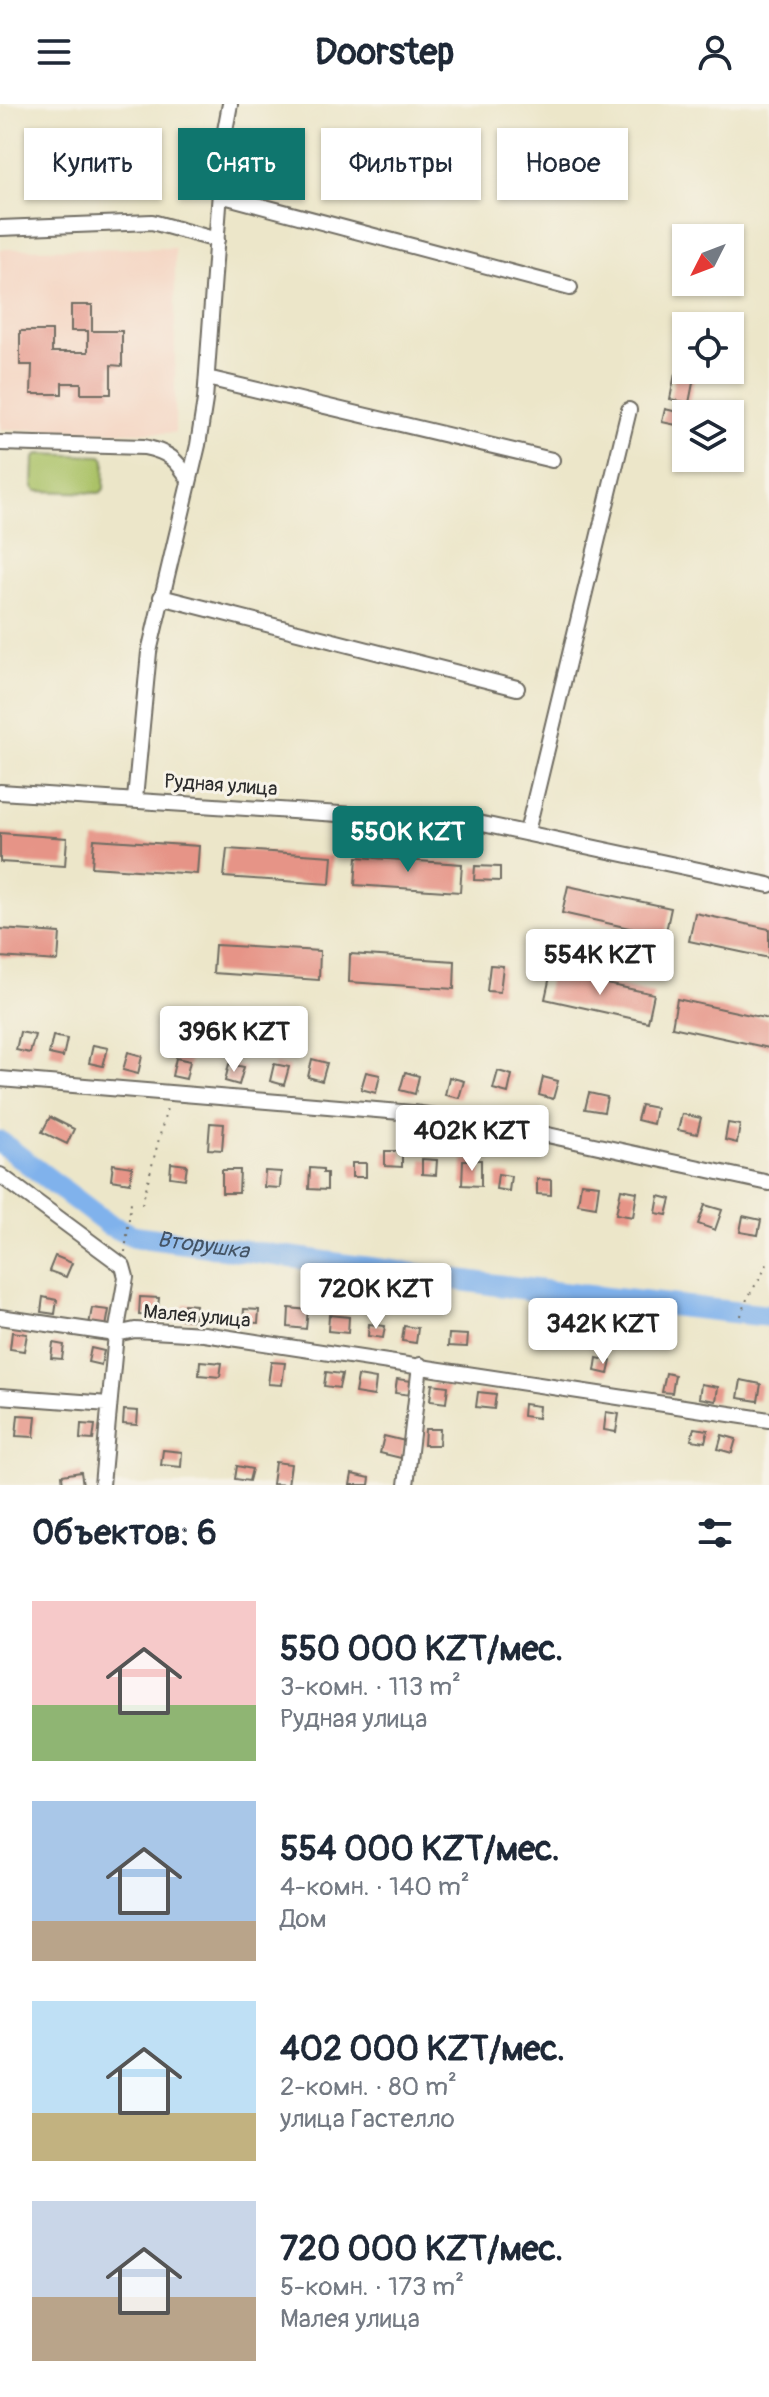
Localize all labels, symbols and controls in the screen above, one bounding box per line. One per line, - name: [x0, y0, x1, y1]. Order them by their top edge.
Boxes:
- icon: menu: [32, 30, 76, 74]
- text: Doorstep: [315, 30, 454, 75]
- icon: person: [693, 30, 737, 74]
- chip: Купить: [24, 128, 162, 200]
- chip: Снять: [178, 128, 305, 200]
- chip: Фильтры: [321, 128, 481, 200]
- chip: Новое: [497, 128, 628, 200]
- north arrow: [672, 224, 744, 296]
- map controls: [672, 224, 744, 472]
- button: locate: [672, 312, 744, 384]
- button: layers: [672, 400, 744, 472]
- street label: Рудная улица: [164, 769, 278, 801]
- pin: 550K KZT: [325, 806, 491, 874]
- text: 550K KZT: [350, 816, 466, 848]
- pin: 554K KZT: [517, 929, 683, 997]
- text: 554K KZT: [544, 939, 656, 971]
- pin: 396K KZT: [151, 1006, 317, 1074]
- text: 396K KZT: [178, 1016, 290, 1048]
- pin: 402K KZT: [389, 1105, 555, 1173]
- text: 402K KZT: [414, 1115, 530, 1147]
- water label: Вторушка: [155, 1225, 252, 1266]
- pin: 720K KZT: [293, 1263, 459, 1331]
- text: 720K KZT: [318, 1273, 434, 1305]
- pin: 342K KZT: [520, 1298, 686, 1366]
- street label: Малея улица: [142, 1299, 252, 1333]
- text: 342K KZT: [546, 1308, 660, 1340]
- icon: filters: [693, 1511, 737, 1555]
- text: Объектов: 6: [32, 1512, 217, 1555]
- text: 550 000 KZT/мес.: [280, 1628, 563, 1671]
- icon: home: [96, 1633, 192, 1729]
- text: 3-комн. · 113 m²: [280, 1671, 461, 1703]
- text: Рудная улица: [280, 1703, 427, 1735]
- text: 554 000 KZT/мес.: [280, 1828, 560, 1871]
- icon: home: [96, 1833, 192, 1929]
- text: 4-комн. · 140 m²: [280, 1871, 470, 1903]
- text: Дом: [280, 1903, 327, 1935]
- text: 402 000 KZT/мес.: [280, 2028, 565, 2071]
- icon: home: [96, 2033, 192, 2129]
- text: 2-комн. · 80 m²: [280, 2071, 457, 2103]
- text: улица Гастелло: [280, 2103, 455, 2135]
- text: 720 000 KZT/мес.: [280, 2228, 563, 2271]
- icon: home: [96, 2233, 192, 2329]
- text: 5-комн. · 173 m²: [280, 2271, 464, 2303]
- text: Малея улица: [280, 2303, 420, 2335]

